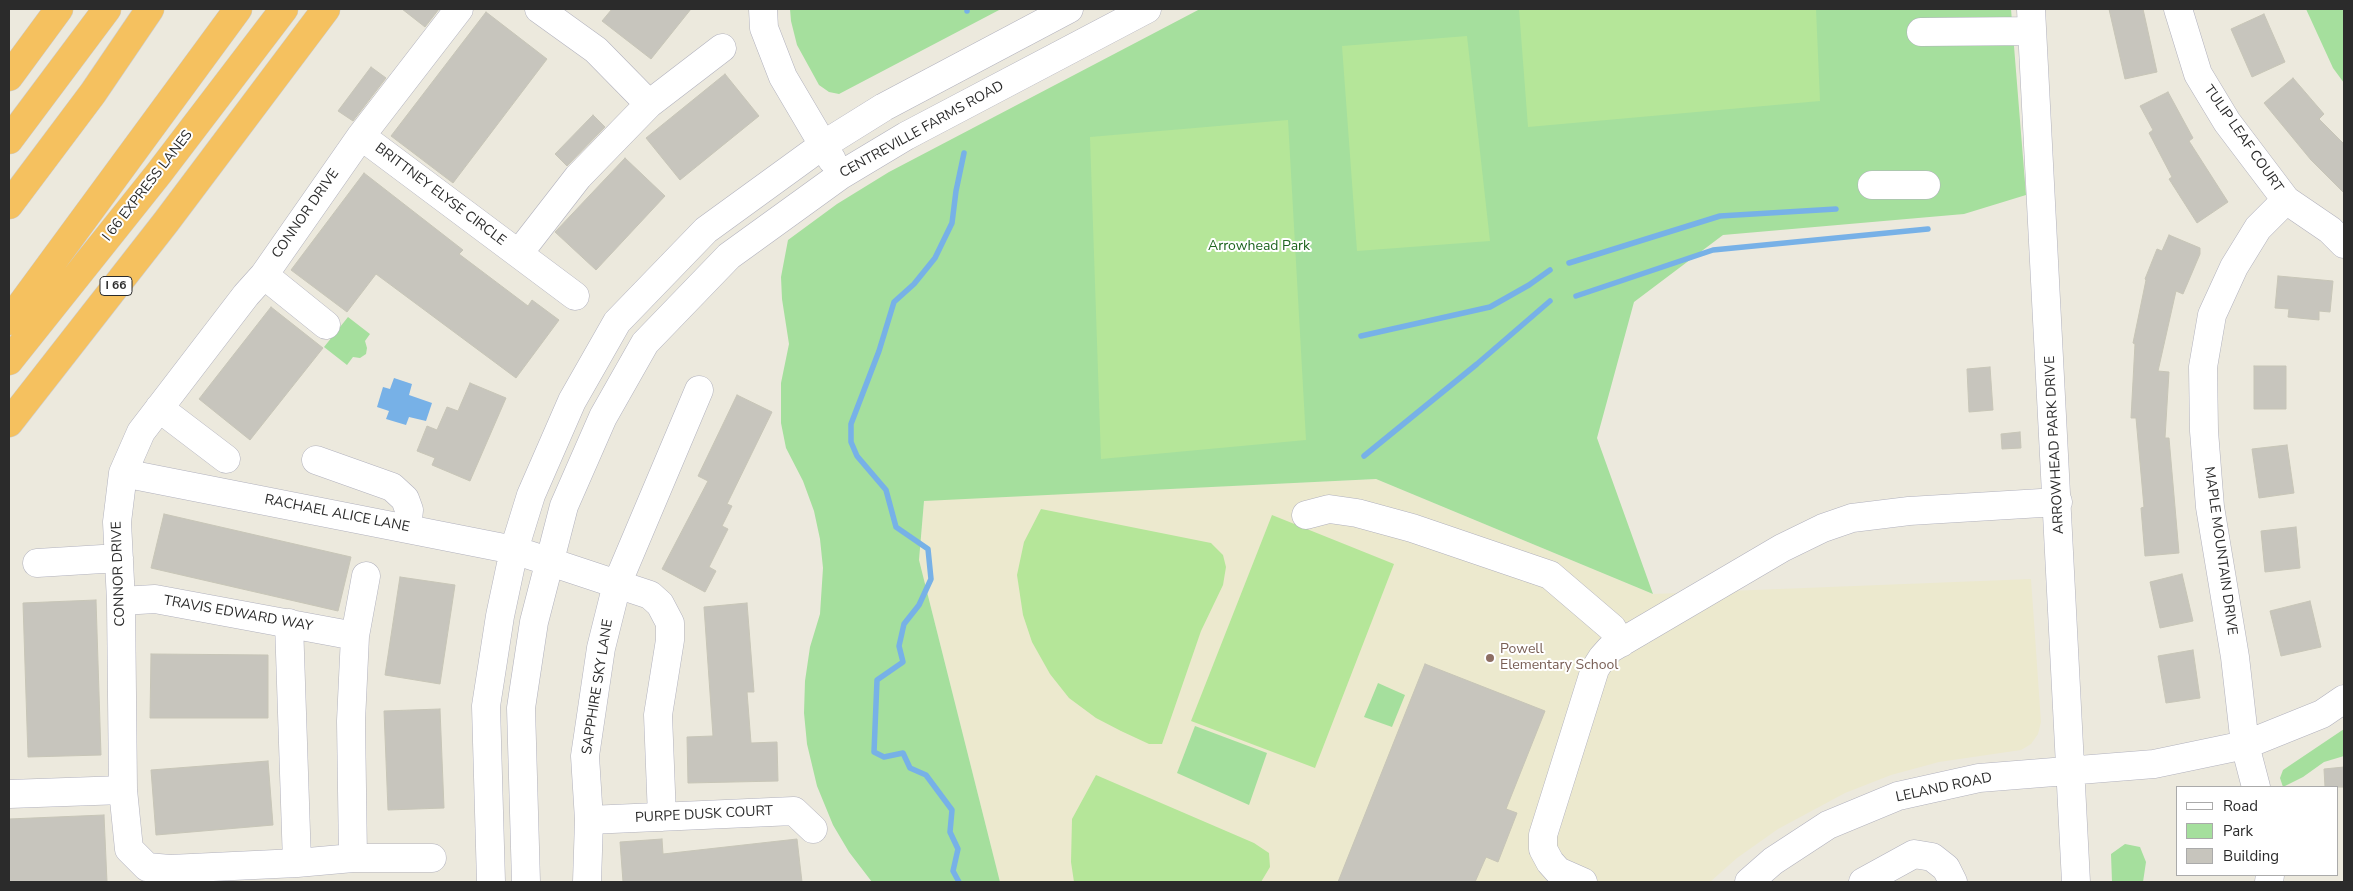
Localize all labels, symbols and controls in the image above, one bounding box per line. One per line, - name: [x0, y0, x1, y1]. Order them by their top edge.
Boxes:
- street label: CENTREVILLE FARMS ROAD: [837, 78, 1007, 182]
- street label: TULIP LEAF COURT: [2200, 82, 2286, 196]
- street label: I 66 EXPRESS LANES: [99, 127, 197, 245]
- street label: BRITTNEY ELYSE CIRCLE: [371, 140, 509, 250]
- street label: CONNOR DRIVE: [269, 166, 343, 262]
- park label: Arrowhead Park: [1208, 239, 1310, 255]
- road number: I 66: [100, 276, 132, 296]
- street label: ARROWHEAD PARK DRIVE: [2042, 355, 2068, 535]
- street label: MAPLE MOUNTAIN DRIVE: [2200, 466, 2240, 636]
- street label: RACHAEL ALICE LANE: [263, 492, 411, 536]
- street label: CONNOR DRIVE: [109, 521, 129, 627]
- street label: TRAVIS EDWARD WAY: [162, 593, 314, 635]
- street label: SAPPHIRE SKY LANE: [579, 618, 617, 756]
- place label: Powell Elementary School: [1500, 642, 1618, 674]
- marker: Powell Elementary School: [1484, 652, 1496, 664]
- street label: LELAND ROAD: [1894, 770, 1994, 806]
- legend: [2176, 786, 2338, 876]
- text: Road: [2223, 796, 2258, 816]
- street label: PURPE DUSK COURT: [635, 803, 773, 827]
- text: Park: [2223, 821, 2253, 841]
- text: Building: [2223, 846, 2279, 866]

